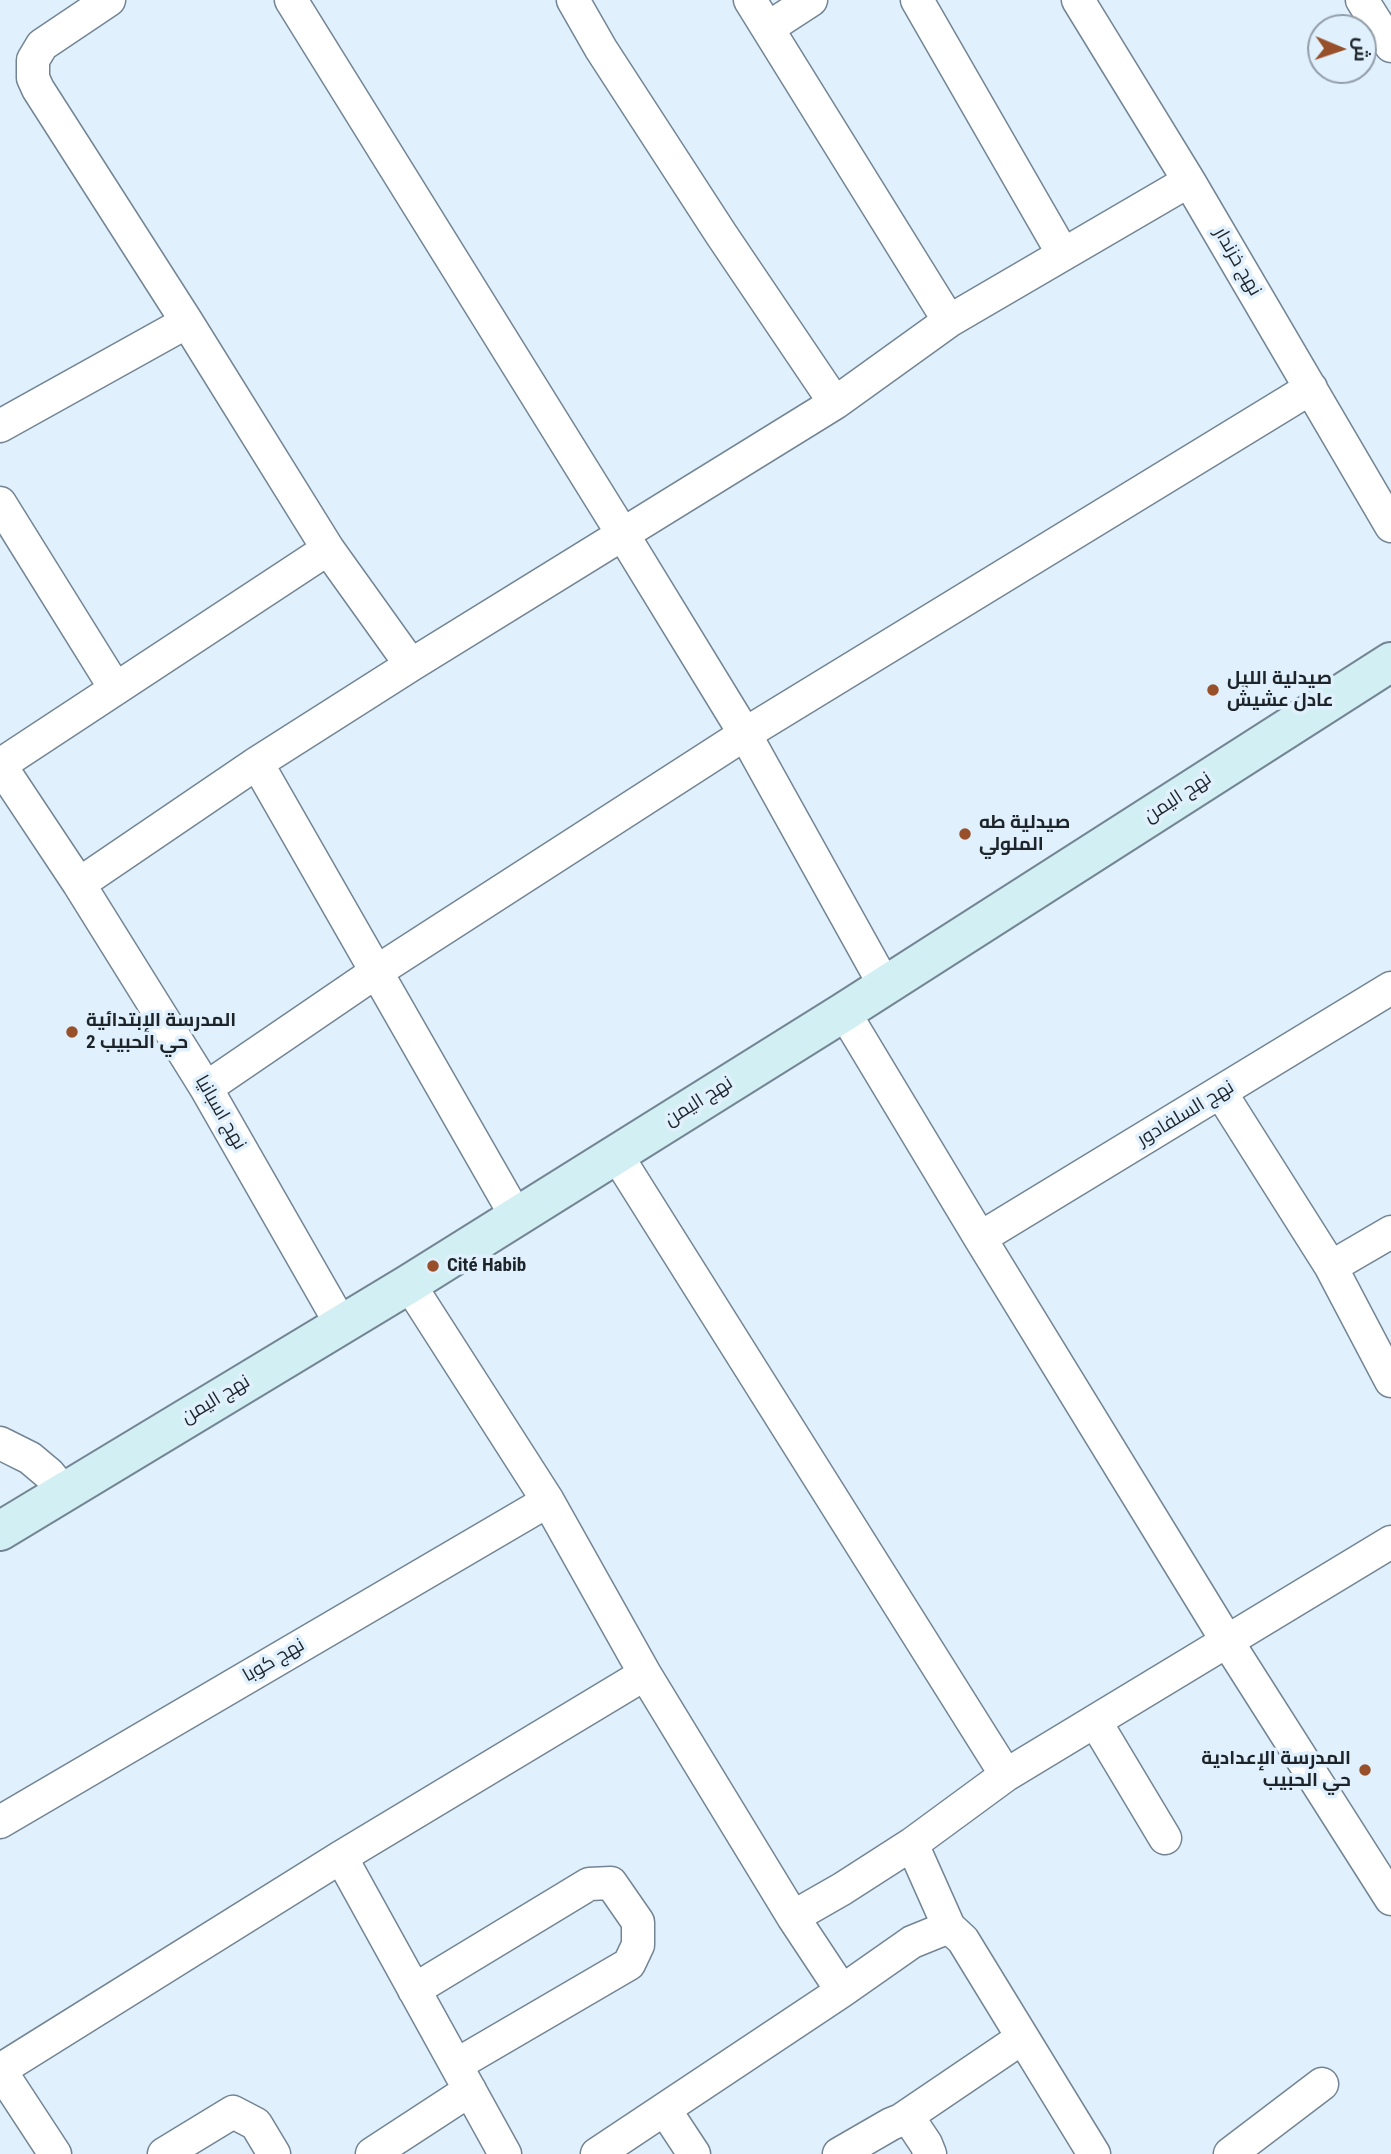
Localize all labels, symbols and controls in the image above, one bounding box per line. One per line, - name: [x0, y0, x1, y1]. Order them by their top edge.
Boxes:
- north arrow: [1307, 14, 1377, 84]
- text: ش: [1350, 37, 1373, 62]
- street label: نهج خزندار: [1208, 224, 1266, 300]
- place label: صيدلية الليل عادل عشيش: [1227, 668, 1333, 712]
- marker: صيدلية الليل عادل عشيش: [1205, 682, 1221, 698]
- street label: نهج اليمن: [1140, 768, 1216, 828]
- place label: صيدلية طه الملولي: [979, 812, 1070, 856]
- marker: صيدلية طه الملولي: [957, 826, 973, 842]
- place label: المدرسة الإبتدائية حي الحبيب 2: [86, 1010, 236, 1054]
- marker: المدرسة الإبتدائية حي الحبيب 2: [64, 1024, 80, 1040]
- street label: نهج اسبانيا: [190, 1072, 250, 1154]
- street label: نهج اليمن: [661, 1072, 737, 1132]
- street label: نهج السلفادور: [1134, 1076, 1238, 1152]
- place label: Cité Habib: [447, 1255, 526, 1277]
- marker: Cité Habib: [425, 1258, 441, 1274]
- street label: نهج اليمن: [178, 1371, 254, 1429]
- street label: نهج كوبا: [239, 1634, 309, 1688]
- place label: المدرسة الإعدادية حي الحبيب: [1201, 1748, 1351, 1792]
- marker: المدرسة الإعدادية حي الحبيب: [1357, 1762, 1373, 1778]

